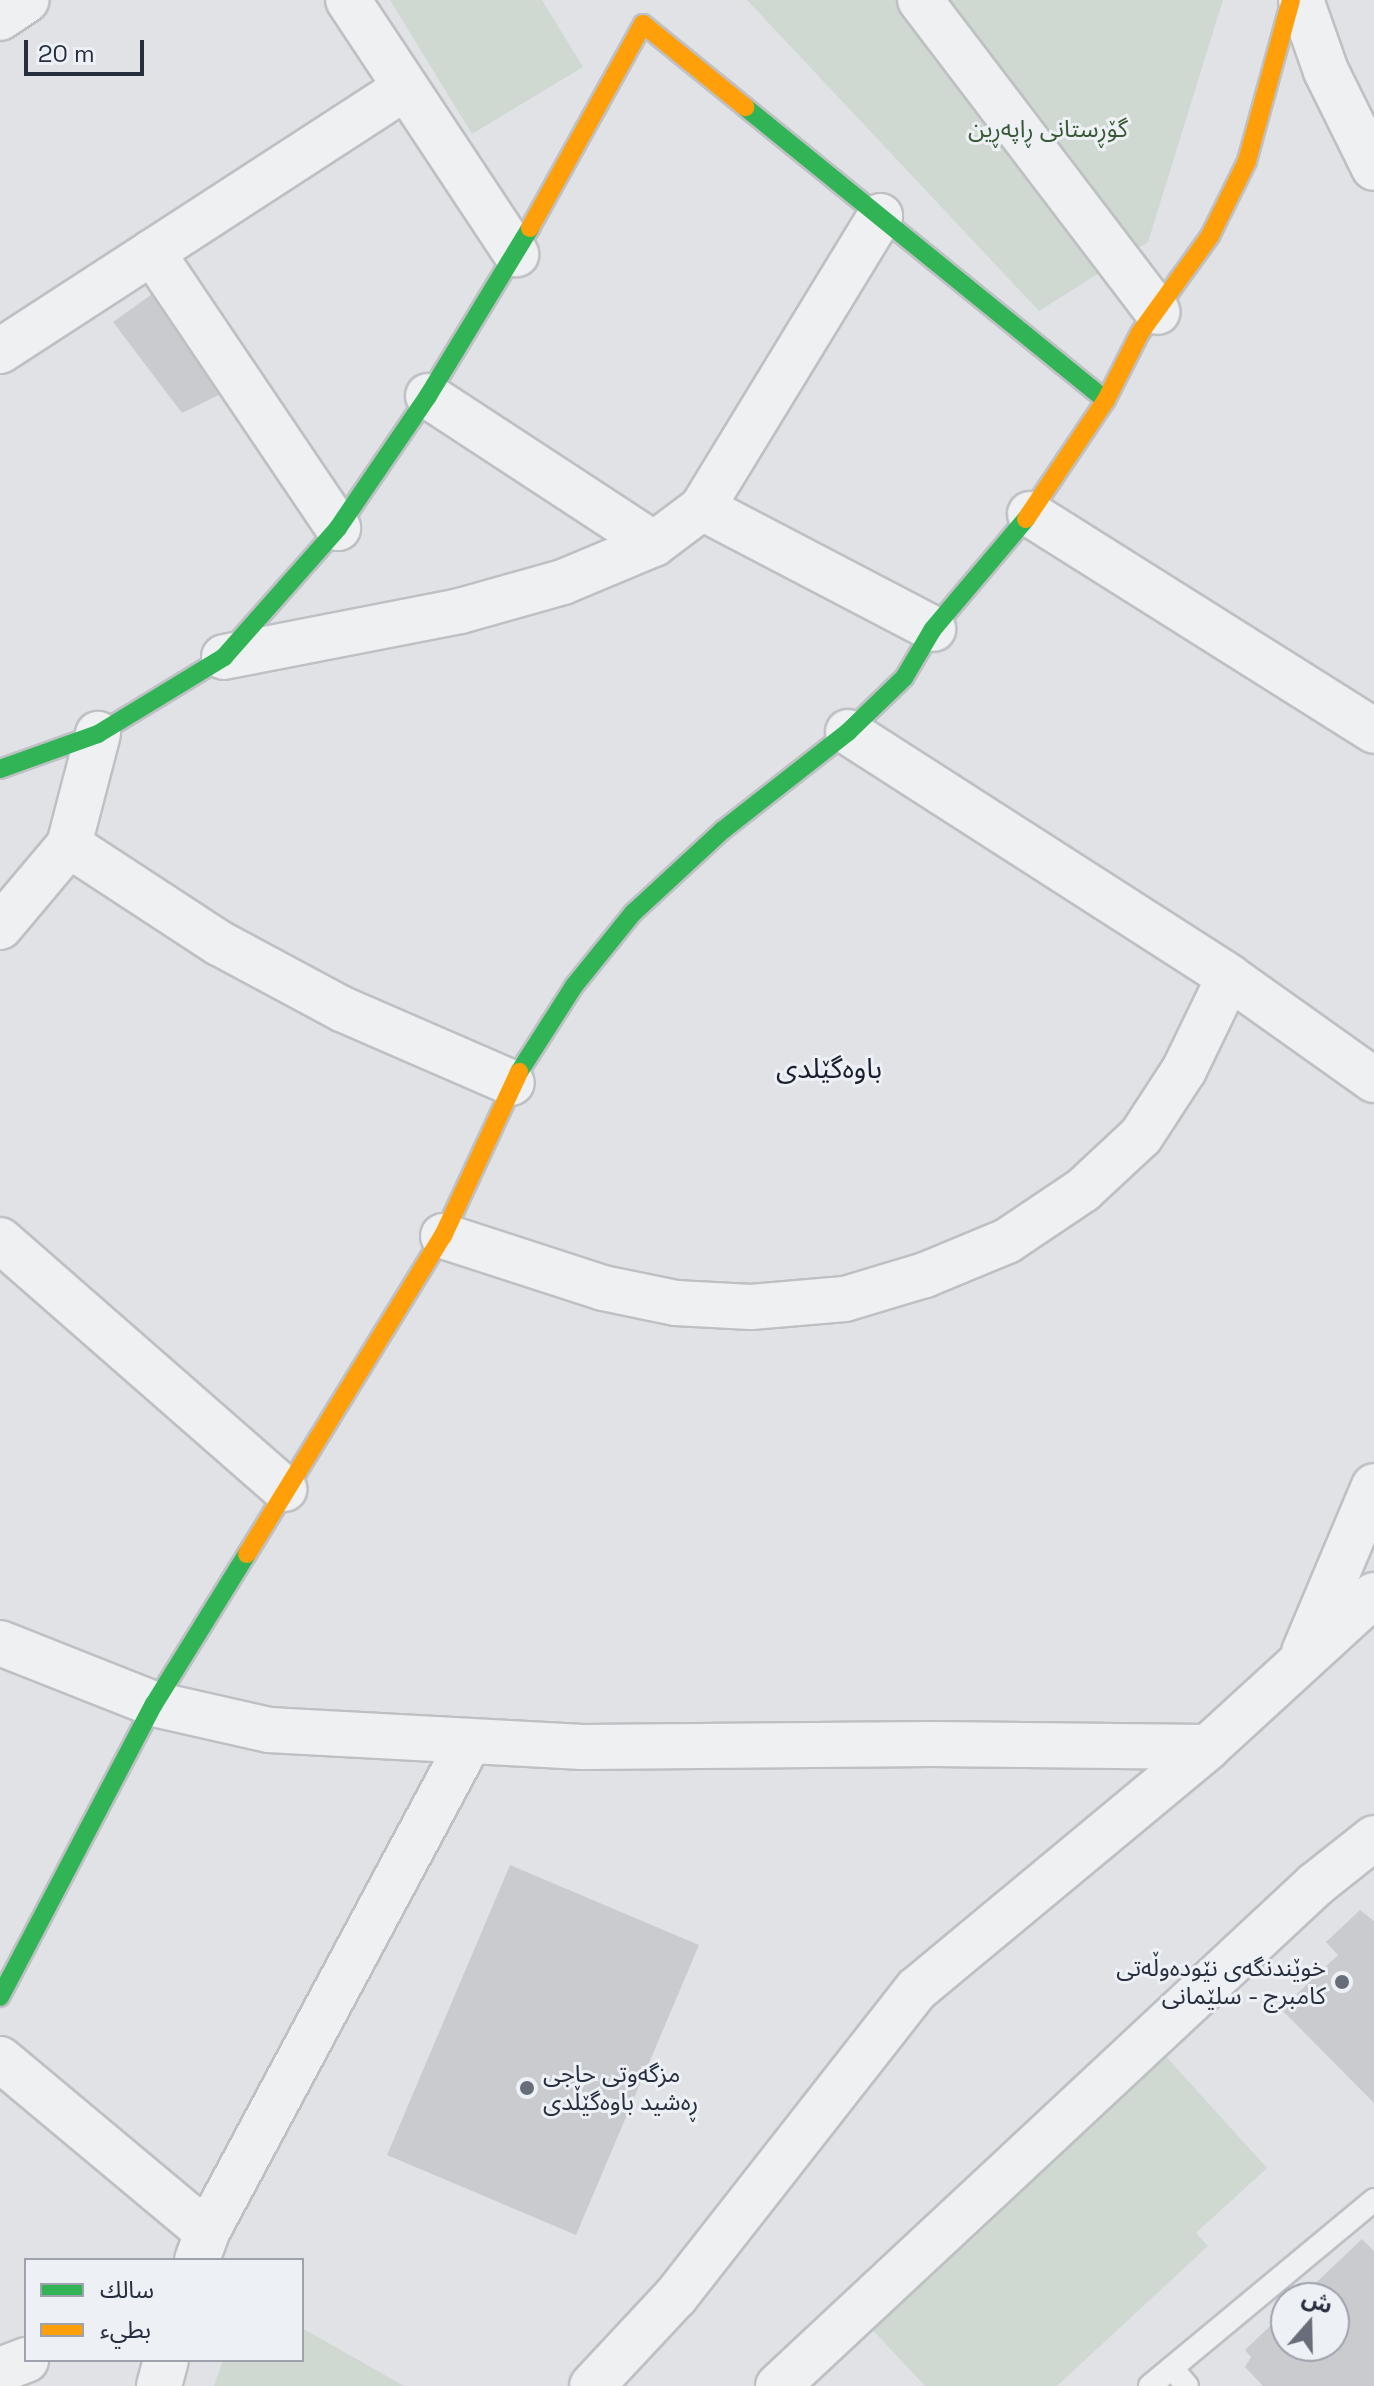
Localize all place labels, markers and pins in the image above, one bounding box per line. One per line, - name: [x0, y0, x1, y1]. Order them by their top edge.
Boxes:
- place label: خوێندنگەی نێودەوڵەتی کامبرج - سلێمانی: [1116, 1954, 1326, 2010]
- marker: خوێندنگەی نێودەوڵەتی کامبرج - سلێمانی: [1333, 1973, 1351, 1991]
- place label: مزگەوتی حاجی ڕەشید باوەگێڵدی: [543, 2060, 698, 2116]
- marker: مزگەوتی حاجی ڕەشید باوەگێڵدی: [518, 2079, 536, 2097]

